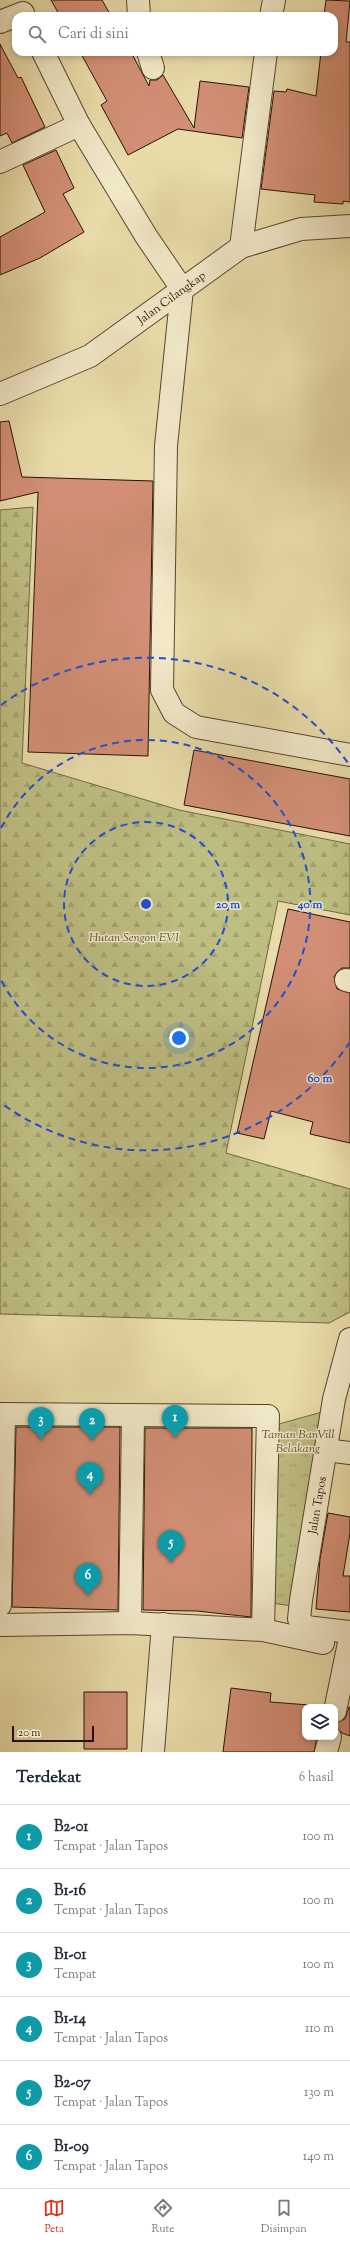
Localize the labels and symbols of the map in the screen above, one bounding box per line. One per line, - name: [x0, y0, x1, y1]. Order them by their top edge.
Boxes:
- street label: Jalan Cilangkap: [133, 267, 210, 330]
- text: 20 m: [216, 896, 240, 914]
- text: 40 m: [297, 896, 322, 914]
- centre of rings: [139, 897, 153, 911]
- park label: Hutan Sengon EVI: [89, 929, 179, 947]
- your location: [169, 1028, 189, 1048]
- text: 60 m: [308, 1070, 332, 1088]
- pin: 1: [162, 1405, 188, 1438]
- pin: 3: [28, 1407, 54, 1440]
- pin: 2: [79, 1408, 105, 1441]
- park label: Taman BanVill Belakang: [261, 1426, 335, 1458]
- pin: 4: [77, 1462, 103, 1495]
- street label: Jalan Tapos: [304, 1475, 332, 1536]
- pin: 5: [158, 1530, 184, 1563]
- pin: 6: [75, 1563, 101, 1596]
- scale bar: [12, 1724, 94, 1743]

